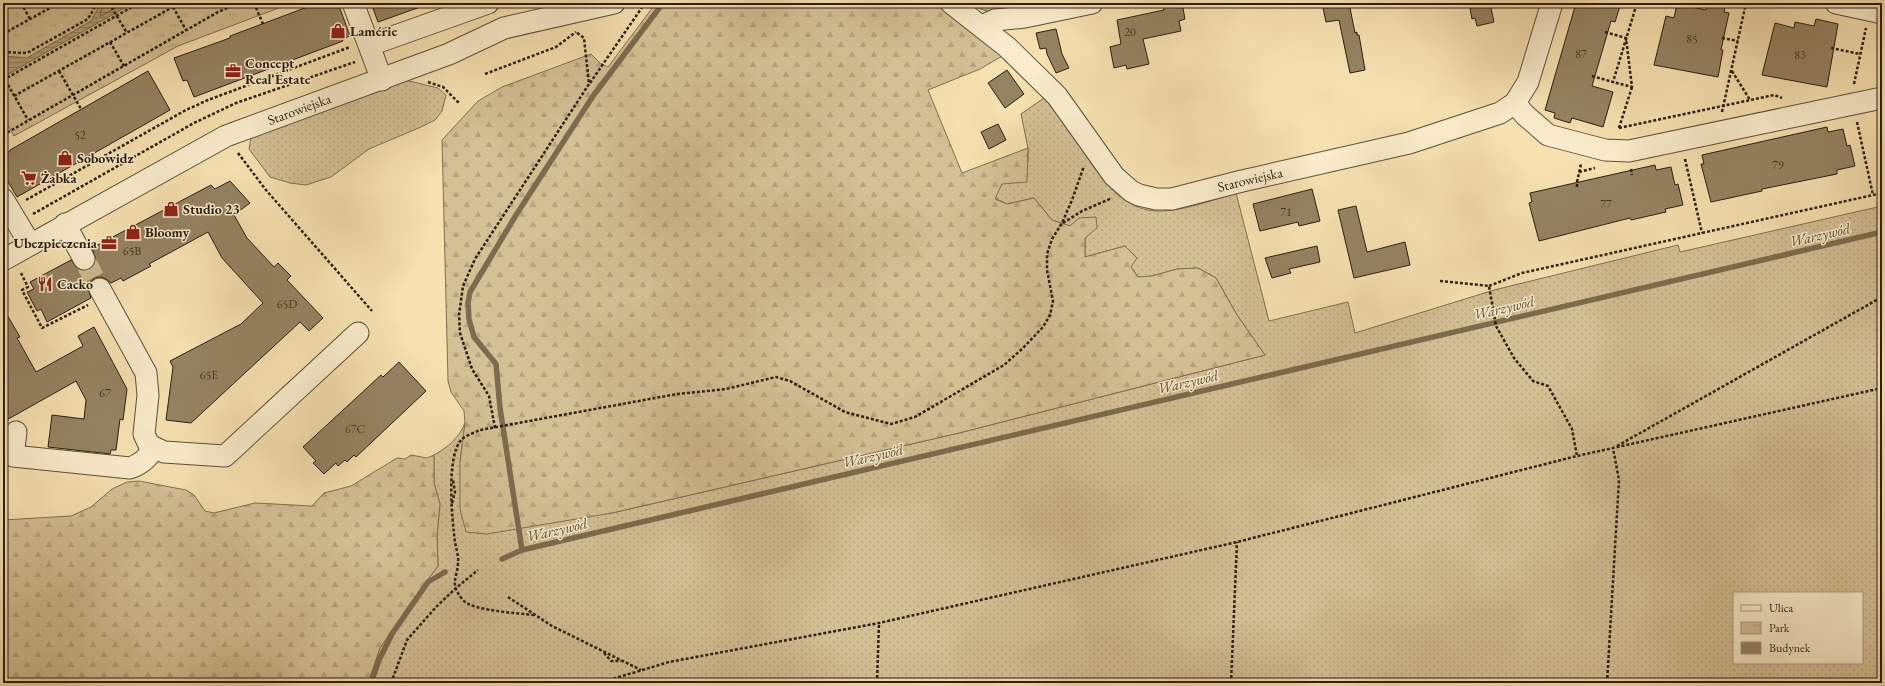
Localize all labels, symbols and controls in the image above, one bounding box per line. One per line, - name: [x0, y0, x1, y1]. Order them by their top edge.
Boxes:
- shop icon: Lamérie: [329, 22, 347, 40]
- place label: Lamérie: [350, 22, 397, 40]
- house number: 20: [1124, 24, 1136, 40]
- house number: 85: [1686, 31, 1698, 47]
- house number: 87: [1575, 46, 1587, 62]
- house number: 83: [1794, 47, 1806, 63]
- place label: Concept Real Estate: [245, 54, 311, 88]
- office icon: Concept Real Estate: [224, 62, 242, 80]
- street label: Starowiejska: [265, 89, 334, 129]
- house number: 52: [74, 127, 86, 143]
- shop icon: Sobowidz: [56, 149, 74, 167]
- place label: Sobowidz: [77, 149, 134, 167]
- house number: 79: [1772, 157, 1784, 173]
- street label: Starowiejska: [1216, 163, 1285, 196]
- supermarket icon: Żabka: [20, 169, 38, 187]
- place label: Żabka: [41, 169, 77, 187]
- house number: 77: [1600, 196, 1612, 212]
- shop icon: Studio 23: [162, 200, 180, 218]
- place label: Studio 23: [183, 200, 240, 218]
- house number: 71: [1280, 204, 1292, 220]
- water label: Warzywód: [1788, 218, 1852, 251]
- shop icon: Bloomy: [124, 223, 142, 241]
- place label: Bloomy: [145, 223, 190, 241]
- place label: Ubezpieczenia: [14, 234, 98, 252]
- office icon: Ubezpieczenia: [100, 234, 118, 252]
- house number: 65B: [123, 243, 141, 259]
- restaurant icon: Cacko: [36, 275, 54, 293]
- place label: Cacko: [57, 275, 93, 293]
- water label: Warzywód: [1472, 291, 1536, 324]
- house number: 65D: [277, 296, 297, 312]
- water label: Warzywód: [1156, 365, 1220, 398]
- house number: 65E: [200, 367, 218, 383]
- house number: 67: [99, 385, 111, 401]
- house number: 67C: [345, 421, 365, 437]
- water label: Warzywód: [841, 439, 905, 472]
- water label: Warzywód: [525, 513, 589, 546]
- legend: [1733, 592, 1863, 664]
- text: Ulica: [1769, 600, 1793, 616]
- text: Park: [1769, 620, 1790, 636]
- text: Budynek: [1769, 640, 1811, 656]

